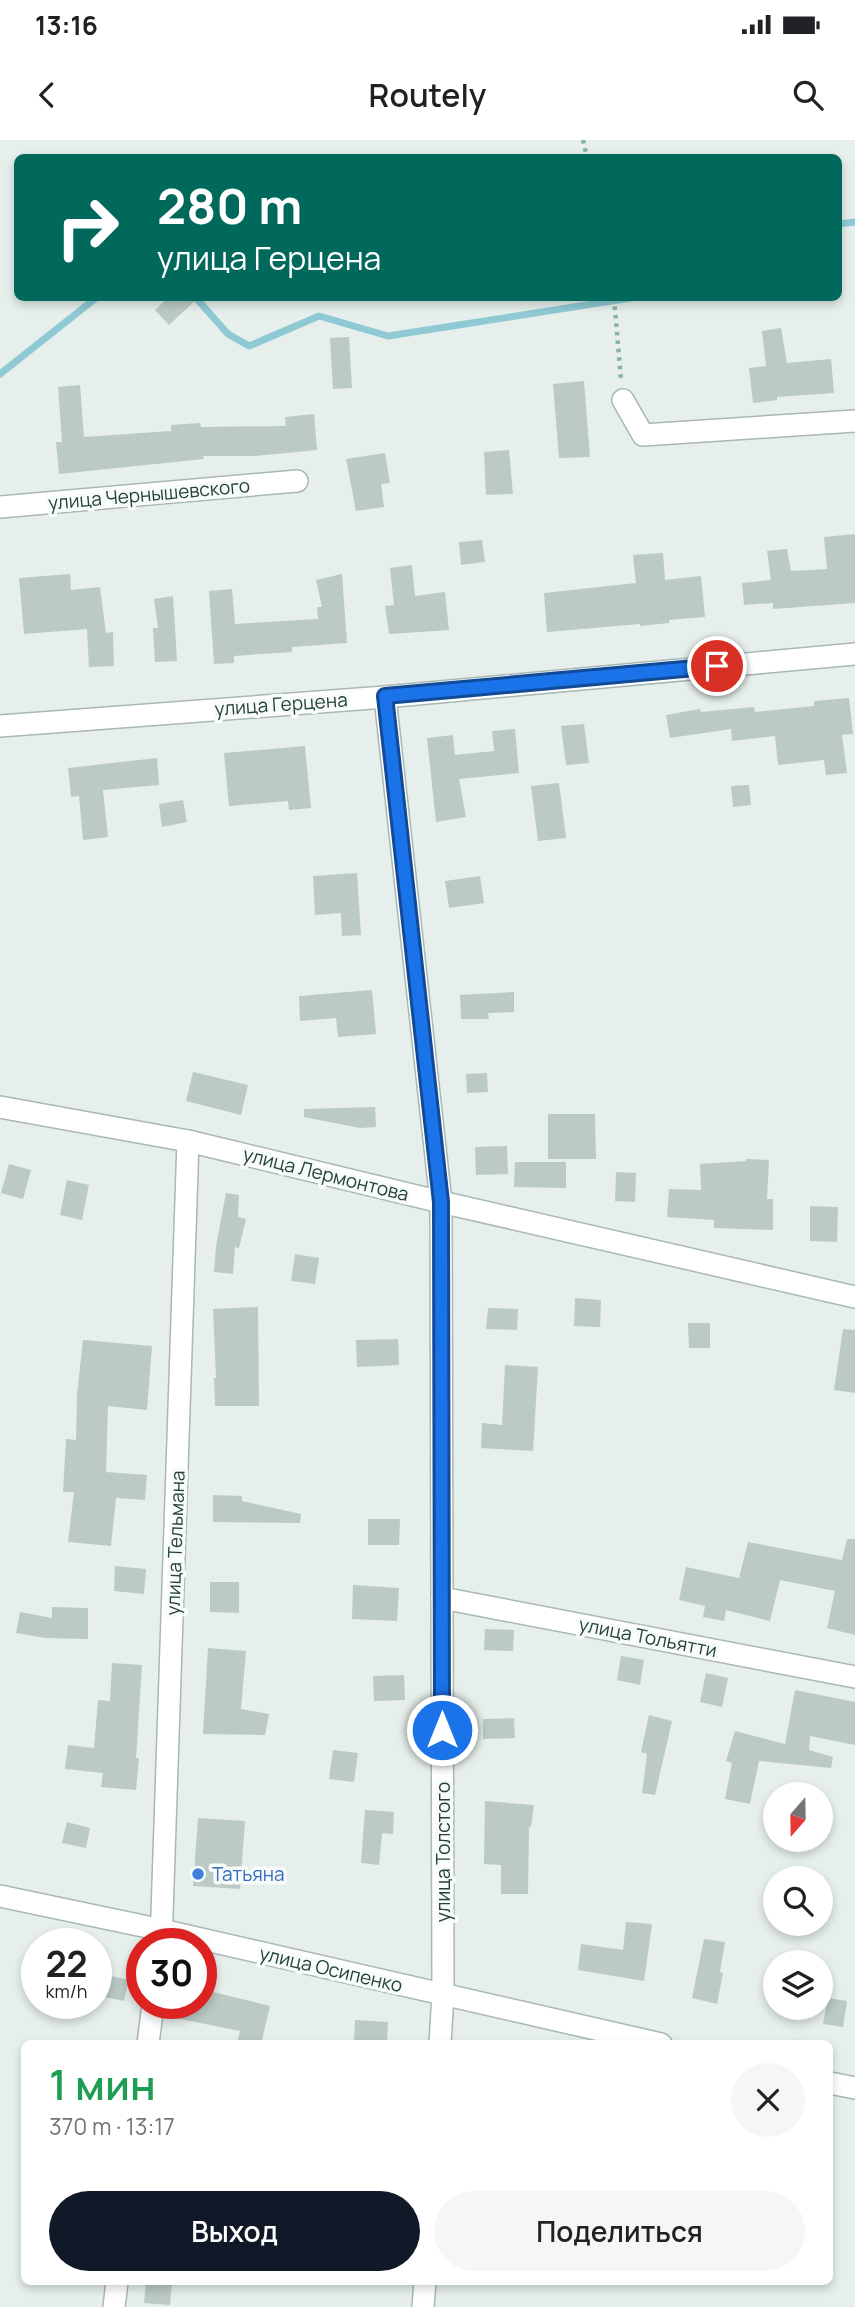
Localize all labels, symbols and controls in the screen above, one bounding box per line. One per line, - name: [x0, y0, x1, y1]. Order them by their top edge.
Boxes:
- text: 13:16: [35, 7, 98, 43]
- text: Routely: [369, 73, 486, 117]
- icon: back: [28, 76, 66, 114]
- icon: search: [789, 76, 827, 114]
- text: 280 m: [157, 172, 302, 239]
- icon: right: [42, 182, 133, 273]
- text: улица Герцена: [157, 236, 381, 280]
- street label: улица Чернышевского: [47, 472, 251, 516]
- pin: [687, 636, 747, 696]
- icon: arrive: [698, 647, 736, 685]
- street label: улица Герцена: [214, 686, 348, 722]
- street label: улица Лермонтова: [240, 1141, 412, 1207]
- street label: улица Тельмана: [159, 1470, 191, 1616]
- street label: улица Тольятти: [577, 1611, 719, 1663]
- position arrow: [405, 1693, 479, 1767]
- street label: улица Толстого: [430, 1782, 456, 1922]
- north arrow: [763, 1782, 833, 1852]
- map controls: [763, 1782, 833, 2020]
- place label: Татьяна: [212, 1861, 285, 1887]
- marker: Татьяна: [190, 1866, 206, 1882]
- button: search: [763, 1866, 833, 1936]
- speed limit sign: 30: [126, 1928, 217, 2019]
- text: 22: [46, 1940, 87, 1988]
- street label: улица Осипенко: [257, 1940, 405, 1998]
- button: layers: [763, 1950, 833, 2020]
- text: km/h: [46, 1979, 87, 2003]
- text: 1 мин: [49, 2055, 156, 2113]
- button: close: [731, 2063, 805, 2137]
- text: 370 m · 13:17: [49, 2110, 175, 2142]
- button: Выход: [49, 2191, 420, 2271]
- button: Поделиться: [434, 2191, 805, 2271]

